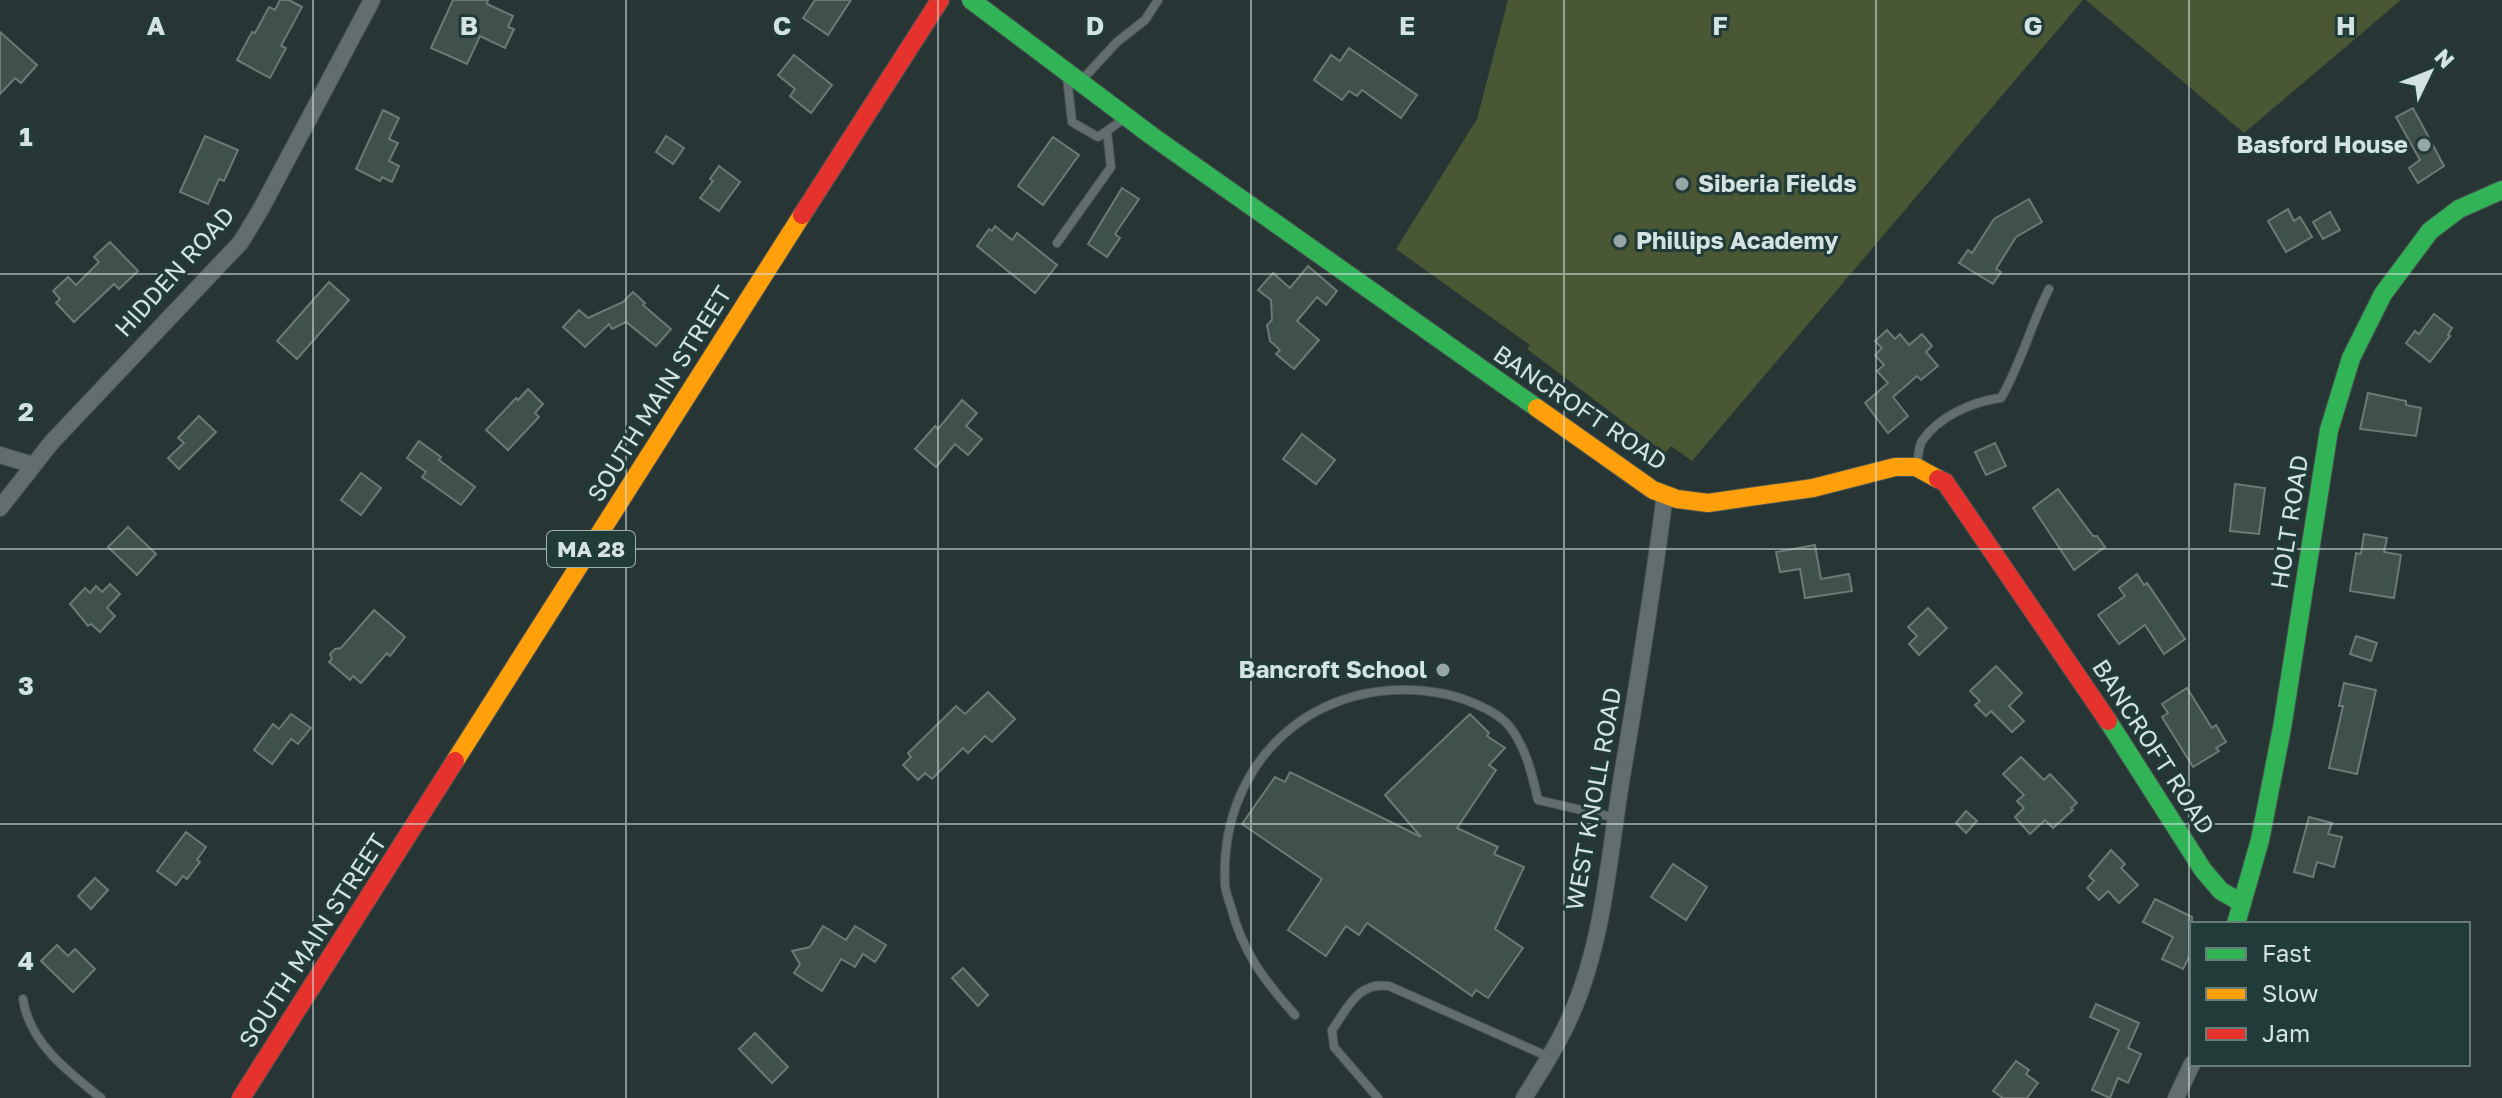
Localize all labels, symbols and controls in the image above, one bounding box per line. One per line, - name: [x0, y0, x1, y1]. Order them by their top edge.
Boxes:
- text: A: [147, 10, 166, 41]
- text: B: [460, 10, 478, 41]
- text: C: [773, 10, 791, 41]
- text: D: [1086, 10, 1104, 41]
- text: E: [1399, 10, 1415, 41]
- text: F: [1712, 10, 1728, 41]
- text: G: [2023, 10, 2043, 41]
- text: H: [2336, 10, 2356, 41]
- north arrow: [2390, 32, 2470, 112]
- text: N: [2429, 43, 2461, 73]
- text: 1: [19, 121, 33, 152]
- place label: Basford House: [2236, 129, 2408, 158]
- marker: Basford House: [2415, 136, 2433, 154]
- place label: Siberia Fields: [1698, 168, 1857, 197]
- marker: Siberia Fields: [1673, 175, 1691, 193]
- street label: HIDDEN ROAD: [108, 200, 240, 342]
- place label: Phillips Academy: [1636, 225, 1839, 254]
- marker: Phillips Academy: [1611, 232, 1629, 250]
- street label: SOUTH MAIN STREET: [580, 280, 737, 506]
- street label: BANCROFT ROAD: [1489, 338, 1673, 475]
- text: 2: [18, 396, 34, 427]
- street label: HOLT ROAD: [2264, 453, 2313, 591]
- road number: MA 28: [547, 531, 635, 567]
- street label: BANCROFT ROAD: [2087, 653, 2222, 839]
- place label: Bancroft School: [1238, 654, 1427, 683]
- marker: Bancroft School: [1434, 661, 1452, 679]
- text: 3: [18, 670, 34, 701]
- street label: WEST KNOLL ROAD: [1559, 685, 1626, 913]
- street label: SOUTH MAIN STREET: [232, 828, 392, 1052]
- legend: [2190, 922, 2470, 1066]
- text: Fast: [2262, 938, 2312, 967]
- text: 4: [18, 945, 34, 976]
- text: Slow: [2262, 978, 2318, 1007]
- text: Jam: [2262, 1018, 2310, 1047]

